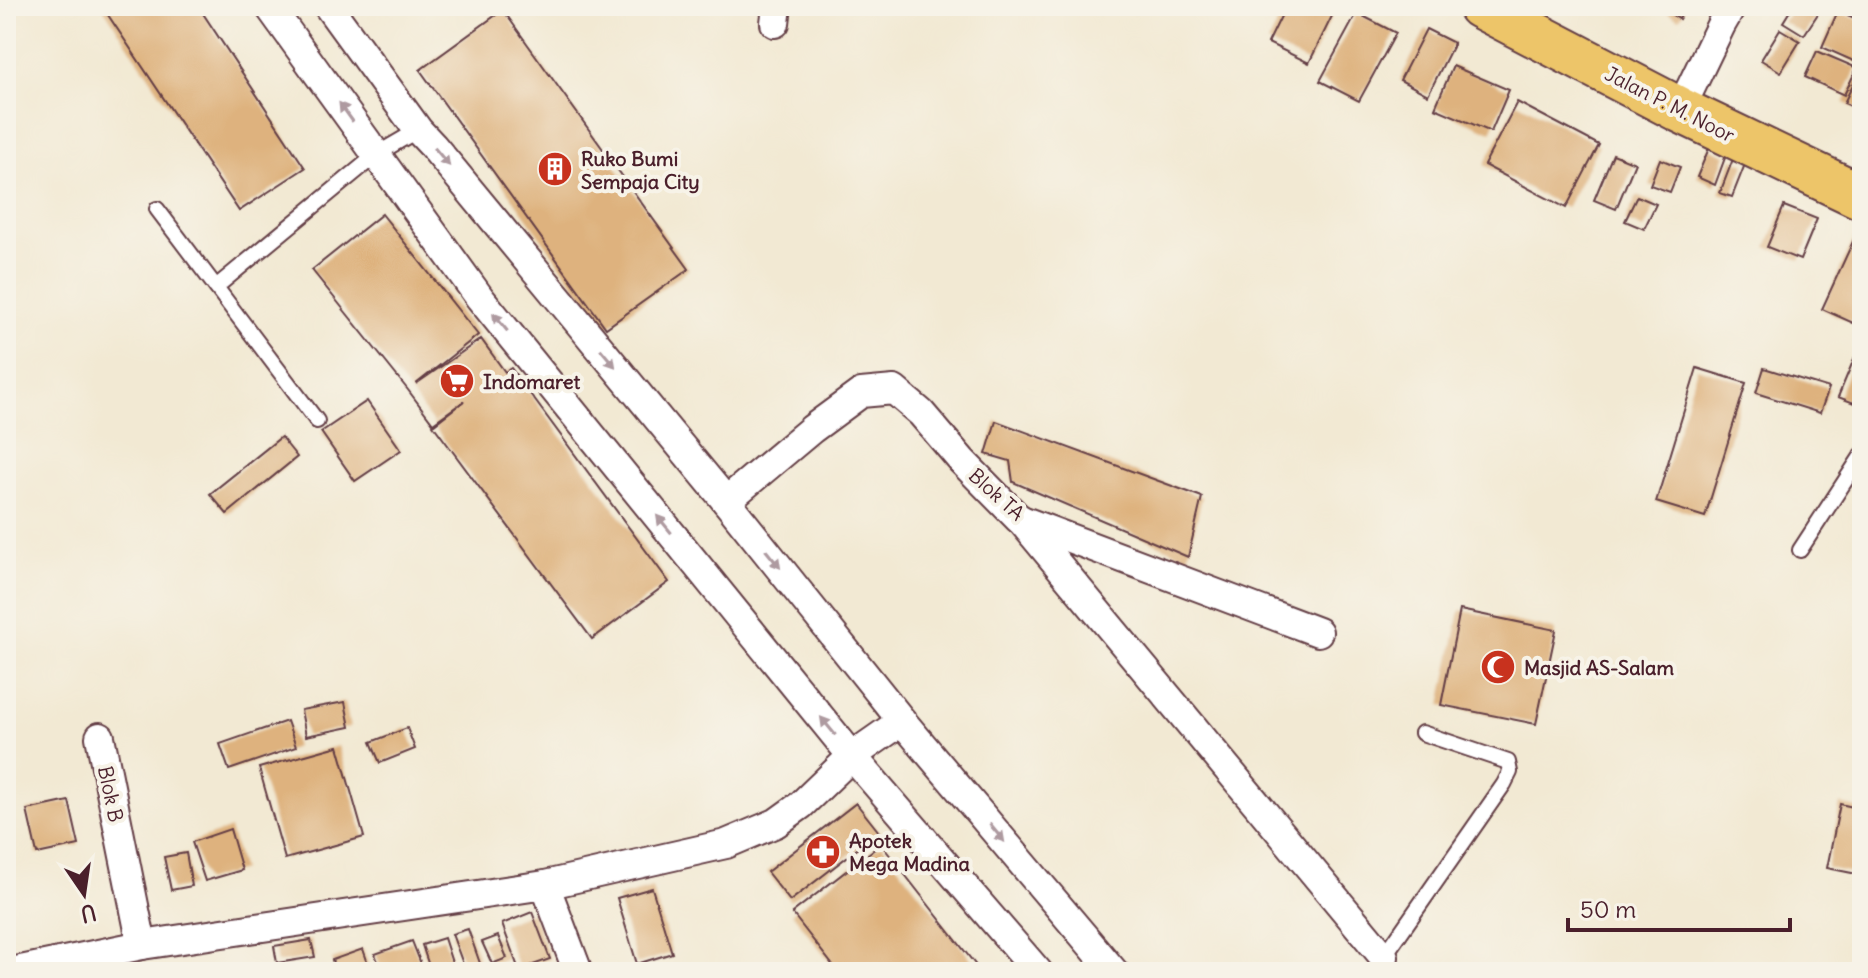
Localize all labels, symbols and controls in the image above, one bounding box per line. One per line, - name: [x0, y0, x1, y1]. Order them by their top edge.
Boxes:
- street label: Jalan P. M. Noor: [1601, 61, 1739, 147]
- one-way arrow: [339, 102, 355, 123]
- place label: Ruko Bumi Sempaja City: [581, 146, 700, 194]
- one-way arrow: [434, 147, 450, 167]
- building icon: Ruko Bumi Sempaja City: [536, 150, 574, 188]
- one-way arrow: [492, 312, 508, 332]
- one-way arrow: [599, 347, 616, 367]
- supermarket icon: Indomaret: [438, 362, 476, 400]
- place label: Indomaret: [483, 369, 580, 394]
- street label: Blok TA: [964, 463, 1030, 526]
- one-way arrow: [656, 514, 673, 534]
- one-way arrow: [764, 549, 780, 569]
- mosque icon: Masjid AS-Salam: [1479, 648, 1517, 686]
- place label: Masjid AS-Salam: [1524, 655, 1674, 680]
- one-way arrow: [820, 716, 837, 736]
- street label: Blok B: [93, 764, 129, 824]
- one-way arrow: [988, 822, 1005, 842]
- place label: Apotek Mega Madina: [849, 828, 970, 876]
- pharmacy icon: Apotek Mega Madina: [804, 833, 842, 871]
- north arrow: [44, 854, 124, 934]
- scale bar: [1568, 882, 1790, 932]
- text: 50 m: [1580, 894, 1636, 924]
- text: U: [78, 898, 99, 929]

